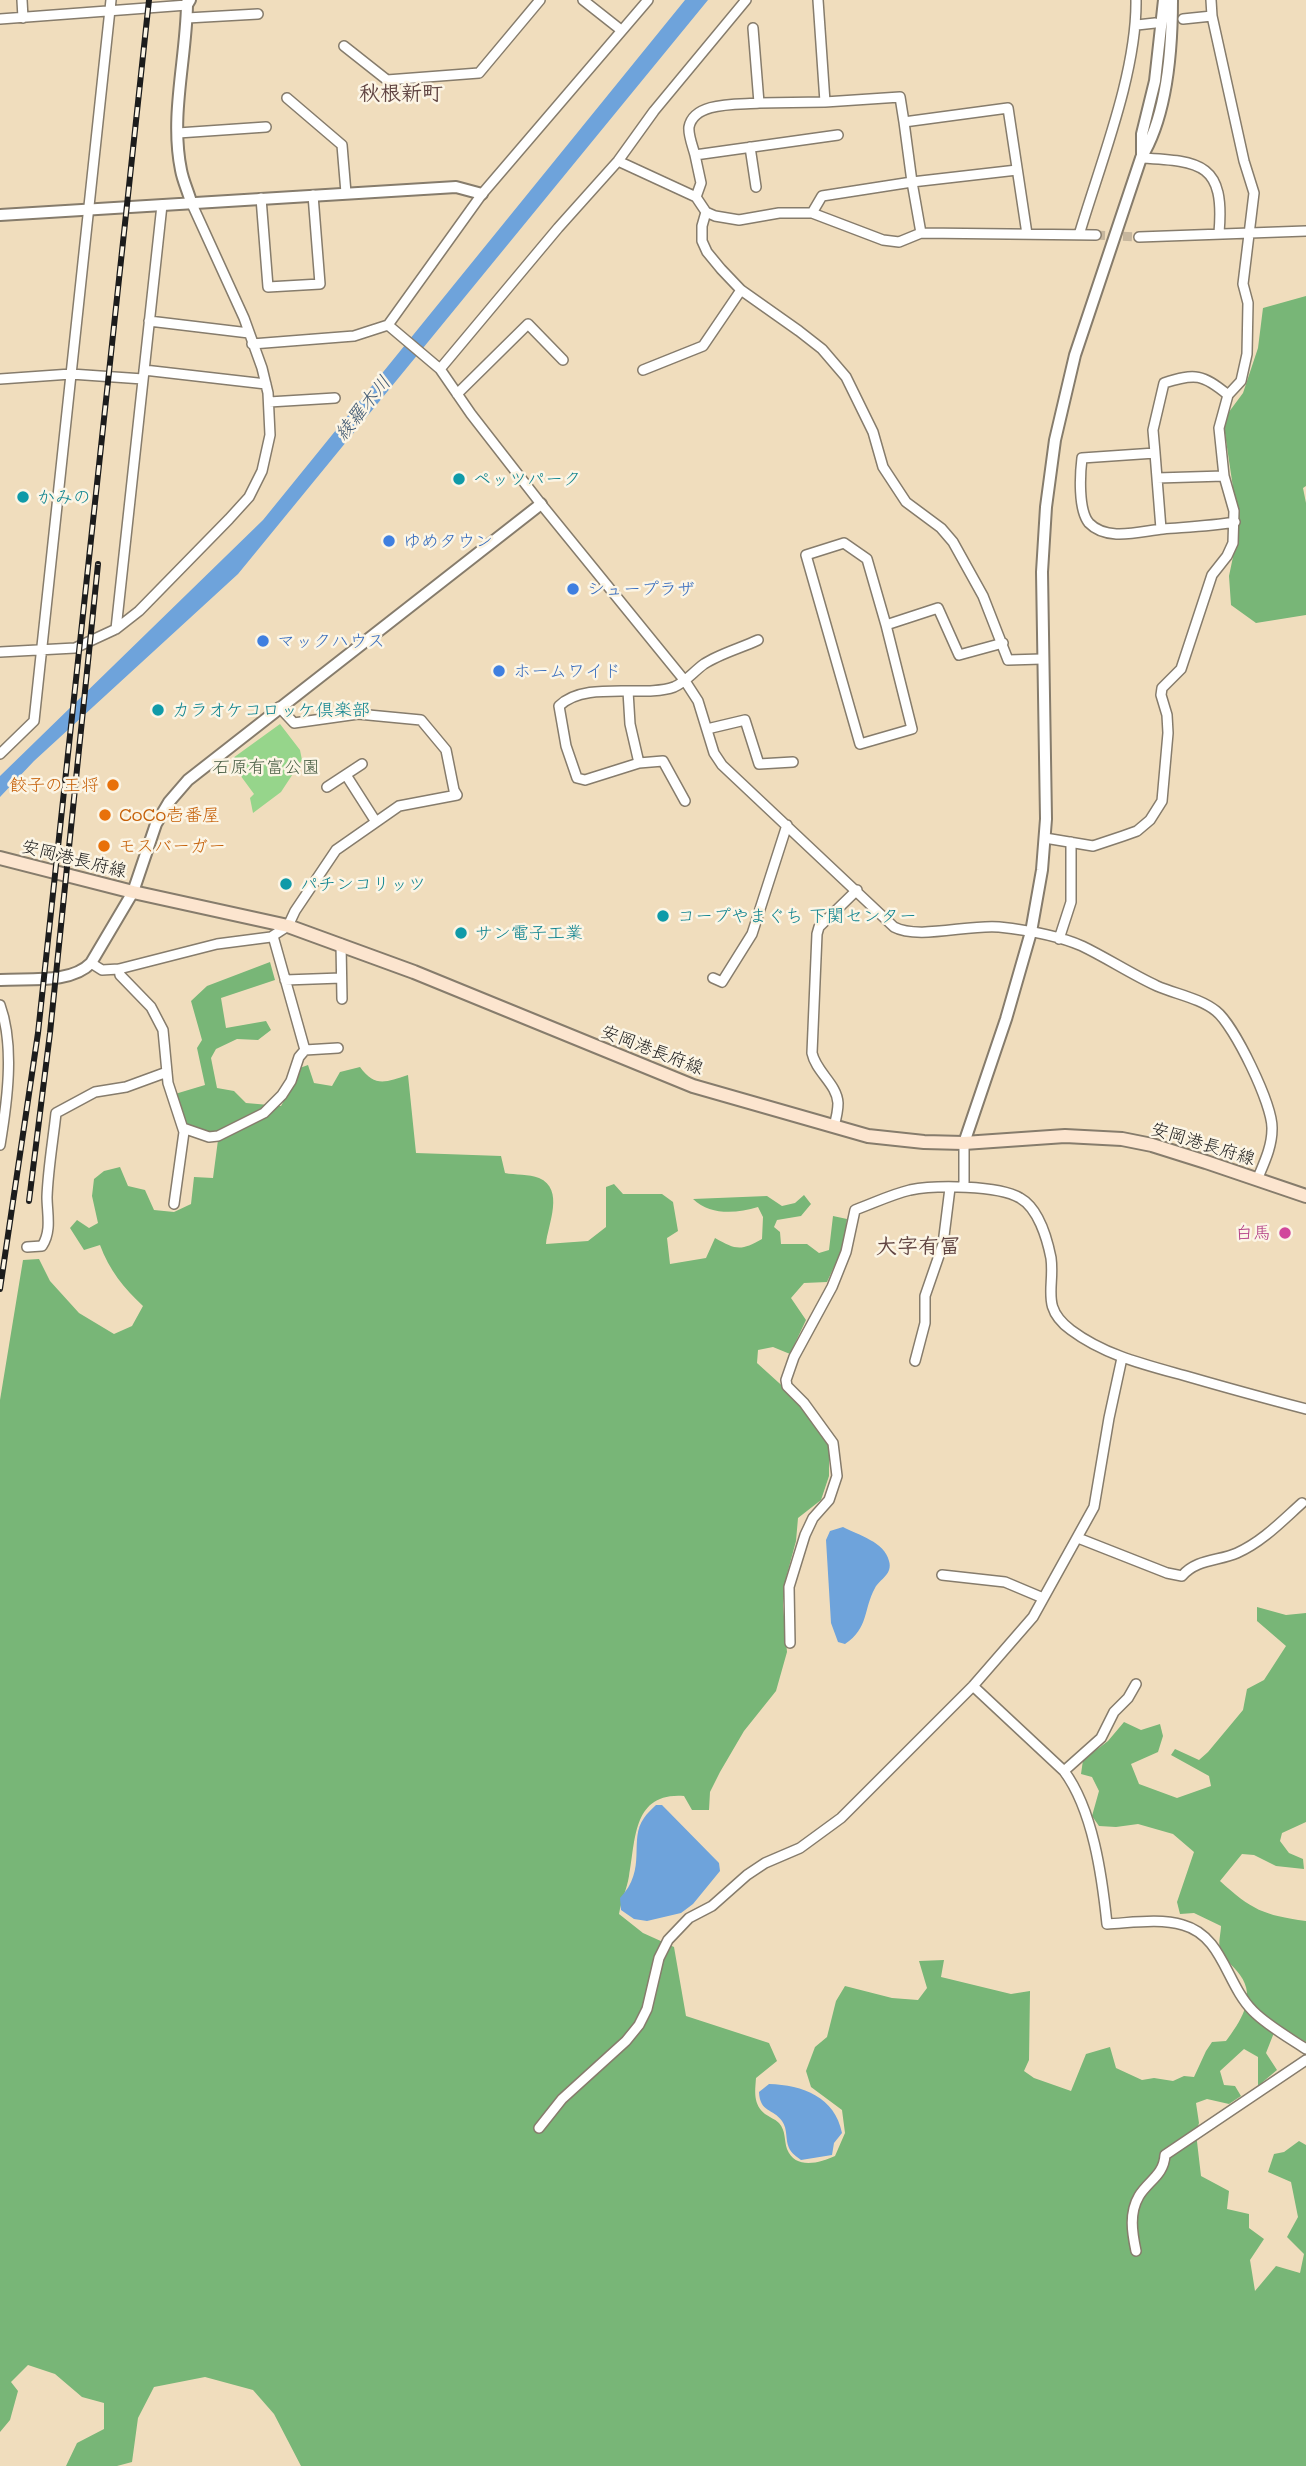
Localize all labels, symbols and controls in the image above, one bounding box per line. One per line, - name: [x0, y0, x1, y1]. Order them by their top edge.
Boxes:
- district label: 秋根新町: [359, 81, 443, 107]
- water label: 綾羅木川: [330, 371, 396, 445]
- place label: ペッツパーク: [473, 468, 581, 490]
- marker: ペッツパーク: [451, 471, 467, 487]
- place label: かみの: [37, 486, 91, 508]
- marker: かみの: [15, 489, 31, 505]
- place label: ゆめタウン: [403, 530, 493, 552]
- marker: ゆめタウン: [381, 533, 397, 549]
- place label: シュープラザ: [587, 578, 695, 600]
- marker: シュープラザ: [565, 581, 581, 597]
- place label: マックハウス: [277, 630, 385, 652]
- marker: マックハウス: [255, 633, 271, 649]
- place label: ホームワイド: [513, 660, 621, 682]
- marker: ホームワイド: [491, 663, 507, 679]
- place label: カラオケコロッケ倶楽部: [172, 699, 370, 721]
- marker: カラオケコロッケ倶楽部: [150, 702, 166, 718]
- park label: 石原有富公園: [212, 756, 320, 778]
- place label: 餃子の王将: [9, 774, 99, 796]
- marker: 餃子の王将: [105, 777, 121, 793]
- place label: CoCo壱番屋: [119, 804, 220, 826]
- marker: CoCo壱番屋: [97, 807, 113, 823]
- street label: 安岡港長府線: [19, 835, 129, 883]
- place label: モスバーガー: [118, 835, 226, 857]
- marker: モスバーガー: [96, 838, 112, 854]
- place label: パチンコリッツ: [300, 873, 426, 895]
- marker: パチンコリッツ: [278, 876, 294, 892]
- place label: コープやまぐち 下関センター: [677, 905, 917, 927]
- marker: コープやまぐち 下関センター: [655, 908, 671, 924]
- place label: サン電子工業: [475, 922, 583, 944]
- marker: サン電子工業: [453, 925, 469, 941]
- street label: 安岡港長府線: [598, 1021, 706, 1079]
- street label: 安岡港長府線: [1148, 1118, 1258, 1170]
- place label: 白馬: [1235, 1222, 1271, 1244]
- marker: 白馬: [1277, 1225, 1293, 1241]
- district label: 大字有冨: [876, 1234, 960, 1260]

